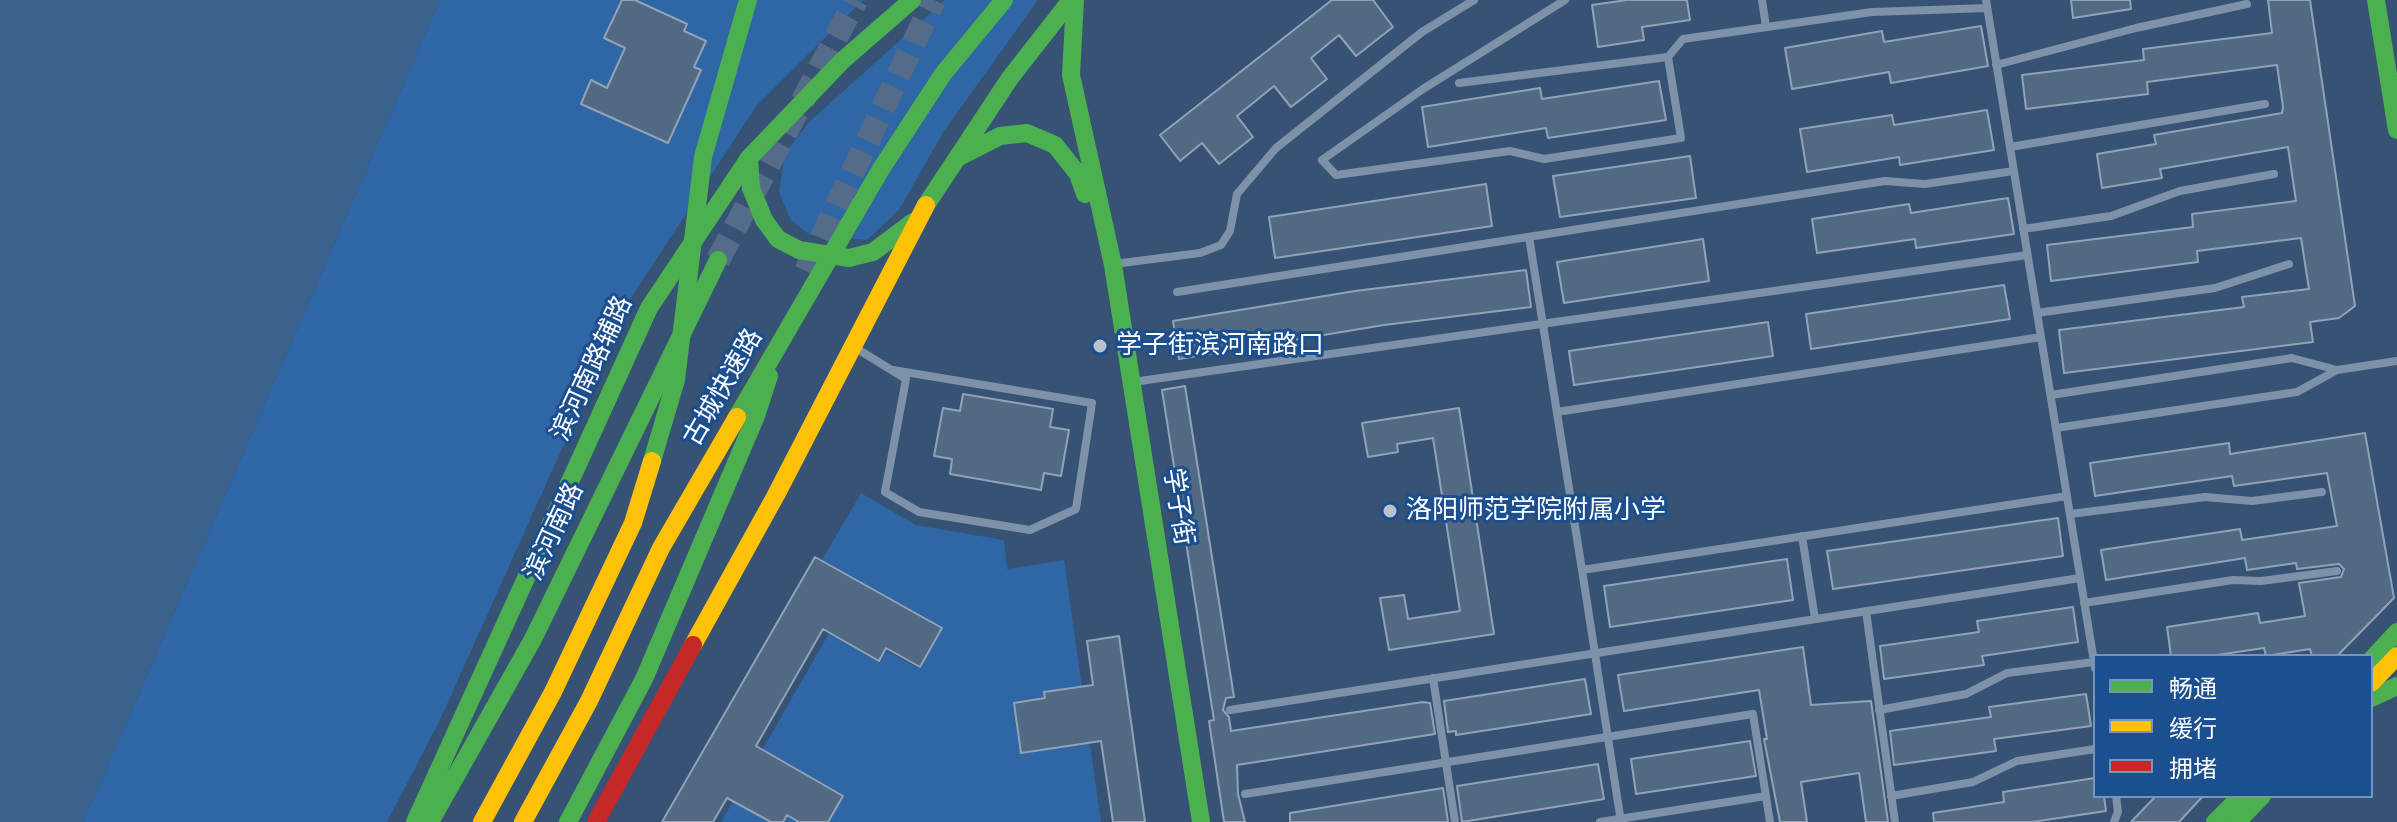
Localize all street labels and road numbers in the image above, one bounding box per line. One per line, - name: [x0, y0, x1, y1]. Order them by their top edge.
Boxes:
- street label: 滨河南路辅路: [546, 292, 640, 446]
- street label: 古城快速路: [678, 324, 770, 452]
- street label: 学子街: [1155, 466, 1199, 548]
- street label: 滨河南路: [519, 478, 591, 586]

